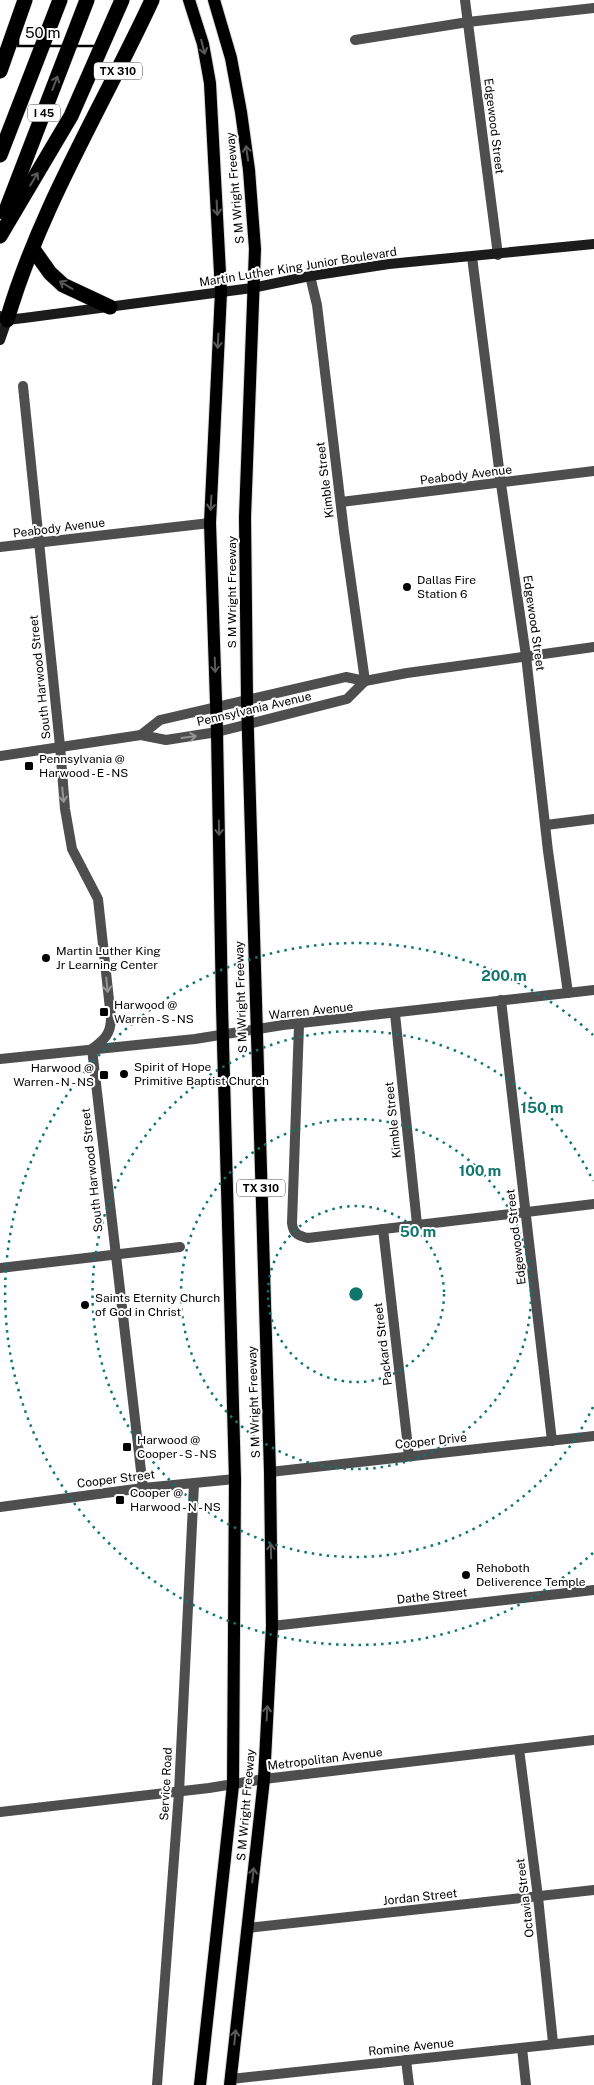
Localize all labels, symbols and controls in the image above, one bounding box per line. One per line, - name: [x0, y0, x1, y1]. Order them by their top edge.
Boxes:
- scale bar: [18, 15, 105, 47]
- text: 50 m: [25, 24, 60, 41]
- one-way arrow: [199, 38, 208, 54]
- road number: TX 310: [94, 62, 142, 80]
- one-way arrow: [51, 76, 60, 91]
- street label: Edgewood Street: [481, 77, 507, 175]
- road number: I 45: [28, 105, 60, 122]
- street label: S M Wright Freeway: [223, 131, 247, 245]
- one-way arrow: [241, 145, 251, 161]
- one-way arrow: [29, 173, 39, 187]
- one-way arrow: [212, 200, 221, 216]
- street label: Martin Luther King Junior Boulevard: [198, 244, 398, 290]
- one-way arrow: [60, 280, 74, 290]
- one-way arrow: [214, 332, 223, 348]
- street label: Kimble Street: [313, 441, 337, 519]
- street label: Peabody Avenue: [419, 462, 513, 488]
- one-way arrow: [206, 495, 215, 511]
- street label: Peabody Avenue: [12, 515, 106, 541]
- street label: S M Wright Freeway: [225, 535, 239, 648]
- place label: Dallas Fire Station 6: [417, 573, 476, 601]
- street label: Edgewood Street: [520, 574, 548, 672]
- marker: Dallas Fire Station 6: [401, 581, 413, 593]
- street label: South Harwood Street: [26, 614, 53, 740]
- one-way arrow: [210, 657, 220, 673]
- street label: Pennsylvania Avenue: [195, 689, 313, 729]
- one-way arrow: [181, 731, 197, 741]
- place label: Pennsylvania @ Harwood - E - NS: [39, 752, 128, 780]
- marker: Pennsylvania @ Harwood - E - NS: [23, 760, 35, 772]
- one-way arrow: [58, 787, 68, 803]
- one-way arrow: [214, 819, 224, 835]
- street label: S M Wright Freeway: [232, 940, 250, 1053]
- place label: Martin Luther King Jr Learning Center: [56, 944, 161, 972]
- marker: Martin Luther King Jr Learning Center: [40, 952, 52, 964]
- text: 200 m: [481, 967, 527, 984]
- one-way arrow: [102, 977, 112, 993]
- place label: Harwood @ Warren - S - NS: [114, 998, 194, 1026]
- street label: Warren Avenue: [268, 1000, 354, 1022]
- marker: Harwood @ Warren - S - NS: [98, 1006, 110, 1018]
- place label: Spirit of Hope Primitive Baptist Church: [134, 1060, 269, 1088]
- place label: Harwood @ Warren - N - NS: [13, 1061, 94, 1089]
- marker: Spirit of Hope Primitive Baptist Church: [118, 1068, 130, 1080]
- marker: Harwood @ Warren - N - NS: [98, 1069, 110, 1081]
- street label: Kimble Street: [382, 1081, 404, 1159]
- text: 150 m: [520, 1099, 564, 1116]
- street label: South Harwood Street: [78, 1107, 105, 1233]
- text: 100 m: [459, 1162, 501, 1179]
- road number: TX 310: [237, 1180, 285, 1196]
- street label: Edgewood Street: [503, 1188, 529, 1286]
- text: 50 m: [400, 1223, 436, 1240]
- centre of rings: [347, 1285, 365, 1303]
- place label: Saints Eternity Church of God in Christ: [95, 1291, 220, 1319]
- marker: Saints Eternity Church of God in Christ: [79, 1299, 91, 1311]
- street label: Packard Street: [371, 1301, 395, 1386]
- street label: S M Wright Freeway: [245, 1345, 263, 1458]
- street label: Cooper Drive: [394, 1430, 468, 1452]
- place label: Harwood @ Cooper - S - NS: [137, 1433, 217, 1461]
- marker: Harwood @ Cooper - S - NS: [121, 1441, 133, 1453]
- street label: Cooper Street: [76, 1467, 156, 1491]
- place label: Cooper @ Harwood - N - NS: [130, 1486, 221, 1514]
- marker: Cooper @ Harwood - N - NS: [114, 1494, 126, 1506]
- one-way arrow: [266, 1543, 276, 1560]
- place label: Rehoboth Deliverence Temple: [476, 1561, 586, 1589]
- marker: Rehoboth Deliverence Temple: [460, 1569, 472, 1581]
- street label: Dathe Street: [396, 1585, 468, 1607]
- one-way arrow: [263, 1705, 272, 1721]
- street label: Metropolitan Avenue: [267, 1745, 384, 1773]
- street label: Service Road: [157, 1747, 175, 1821]
- street label: S M Wright Freeway: [234, 1748, 258, 1862]
- street label: Octavia Street: [513, 1857, 537, 1938]
- one-way arrow: [248, 1867, 258, 1883]
- street label: Jordan Street: [382, 1886, 458, 1908]
- one-way arrow: [230, 2029, 240, 2045]
- street label: Romine Avenue: [368, 2036, 455, 2058]

